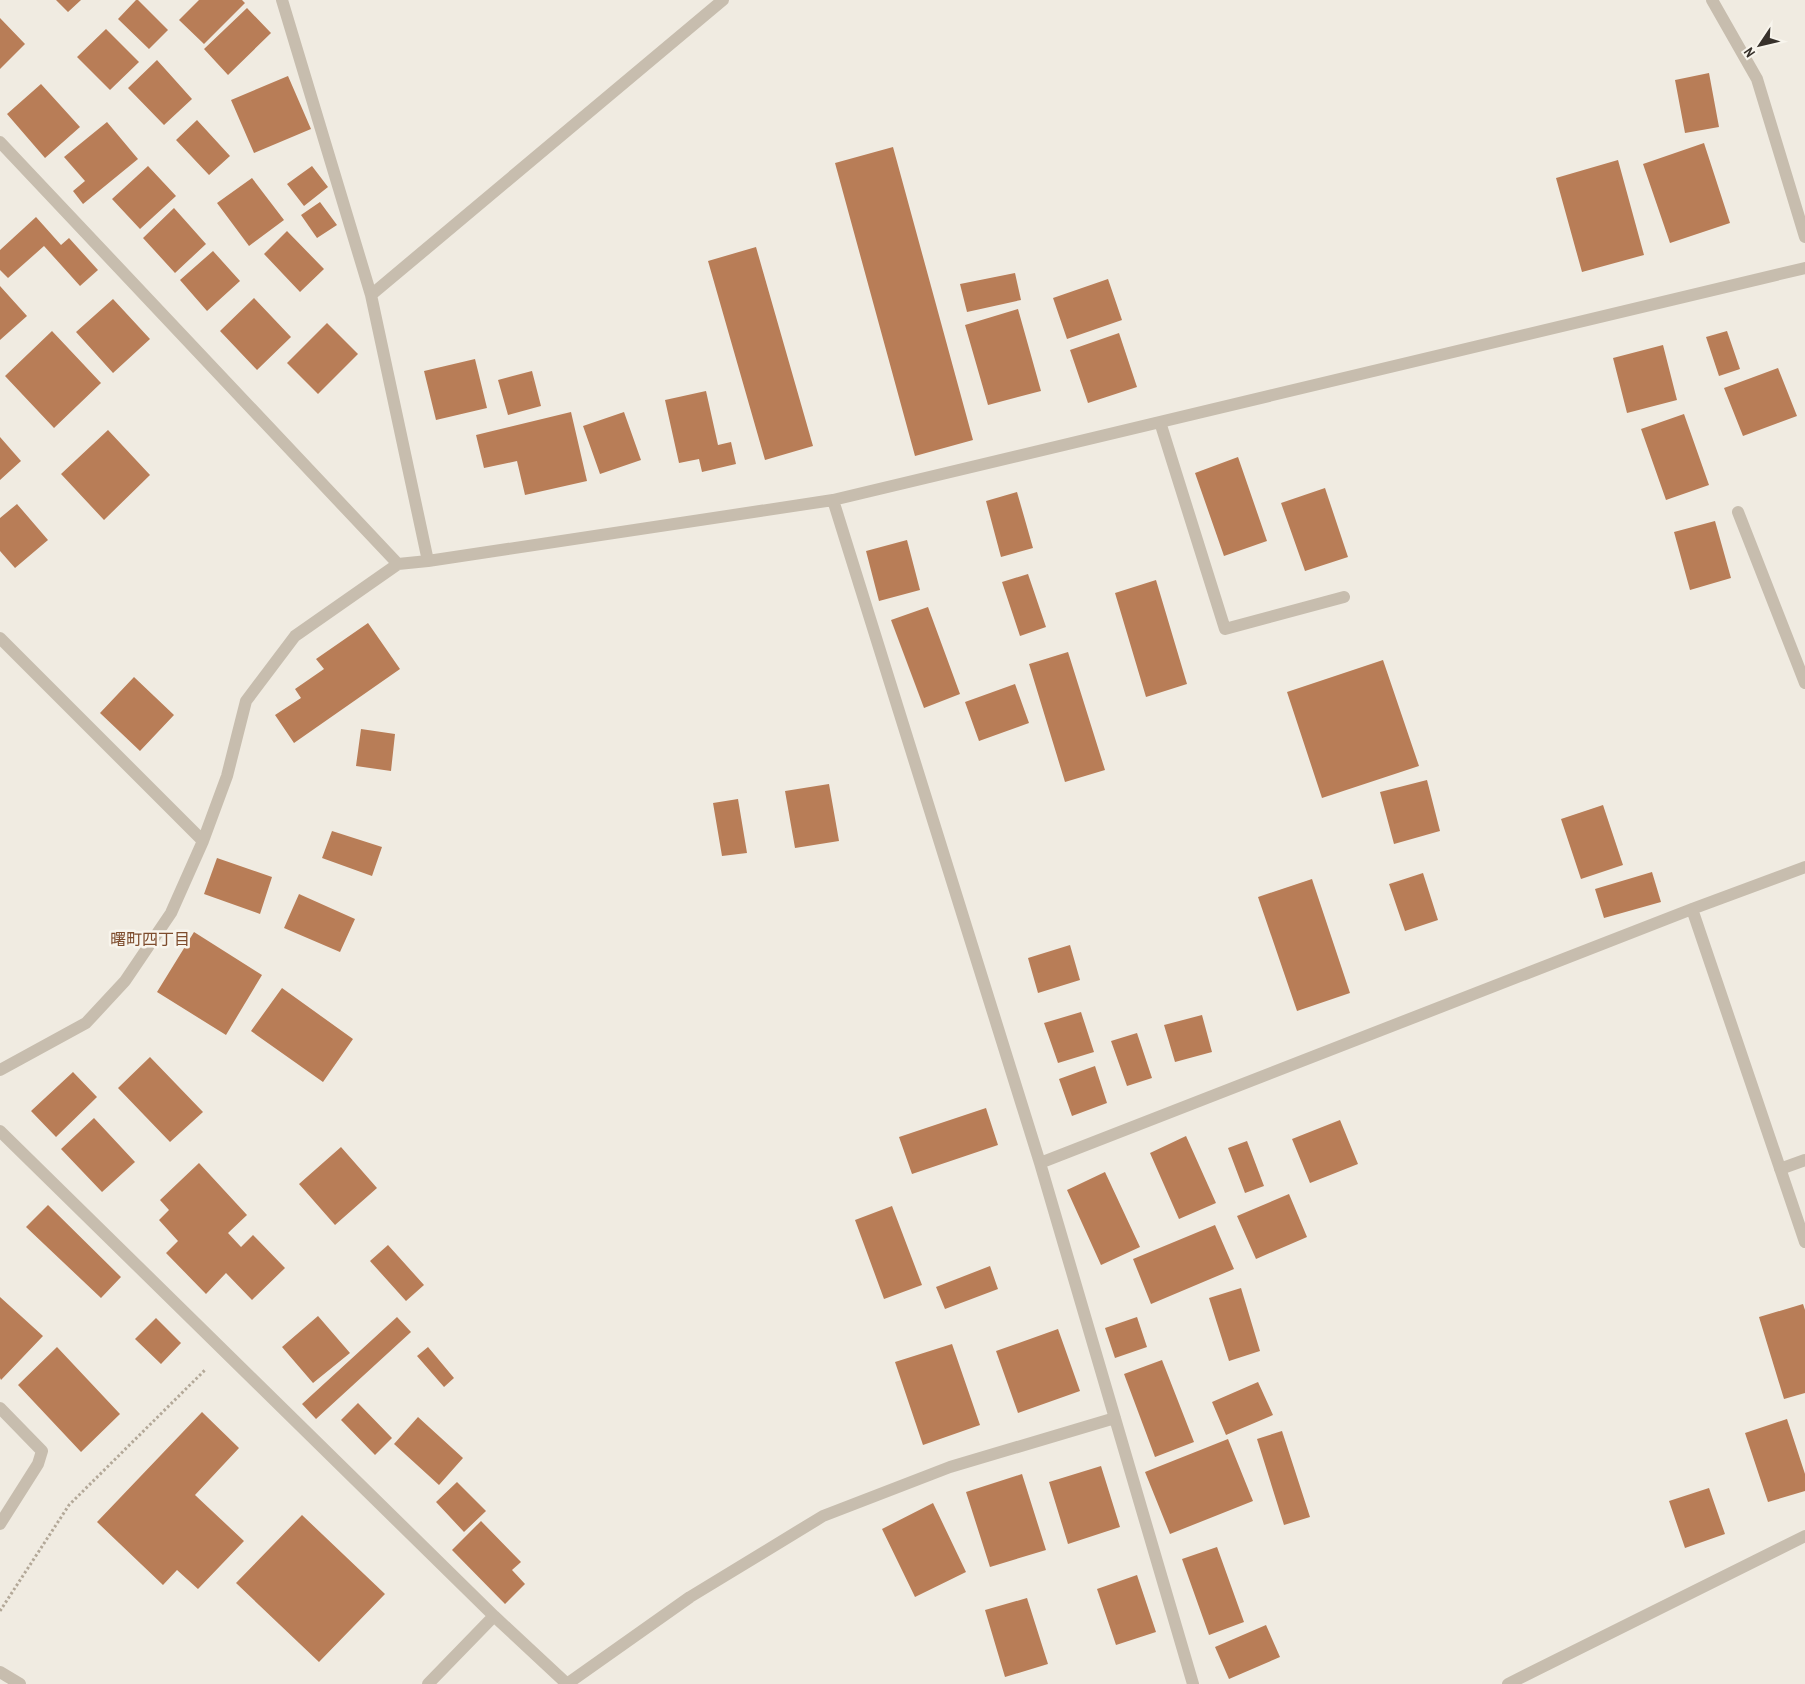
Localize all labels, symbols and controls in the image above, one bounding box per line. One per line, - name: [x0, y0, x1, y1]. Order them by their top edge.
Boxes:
- north arrow: [1735, 20, 1785, 70]
- text: N: [1740, 44, 1759, 61]
- district label: 曙町四丁目: [110, 928, 190, 950]

